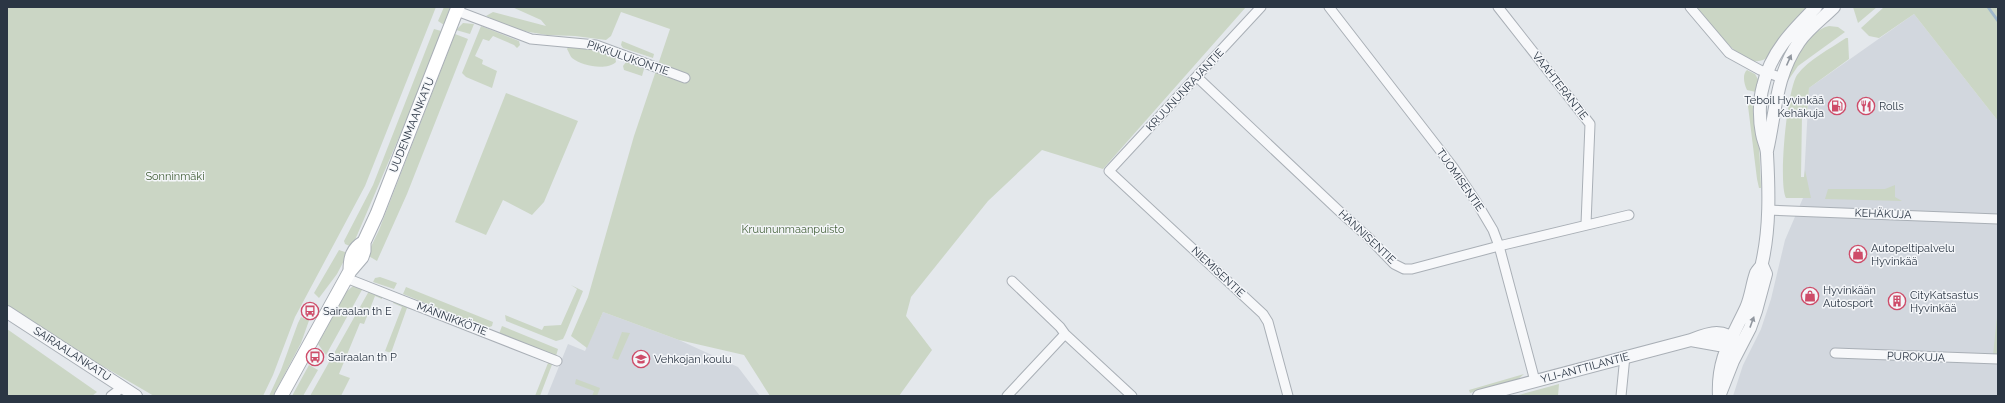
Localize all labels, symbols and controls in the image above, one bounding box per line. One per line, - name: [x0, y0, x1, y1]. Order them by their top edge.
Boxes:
- street label: PIKKULUKONTIE: [585, 38, 671, 78]
- street label: KRUUNUNRAJANTIE: [1143, 46, 1227, 134]
- street label: VAAHTERANTIE: [1530, 50, 1591, 123]
- one-way arrow: [1787, 54, 1793, 66]
- street label: UUDENMAANKATU: [387, 76, 437, 174]
- place label: Teboil Hyvinkää Kehäkuja: [1744, 94, 1824, 120]
- fuel station icon: Teboil Hyvinkää Kehäkuja: [1827, 96, 1847, 116]
- restaurant icon: Rolls: [1856, 96, 1876, 116]
- place label: Rolls: [1879, 100, 1904, 113]
- street label: TUOMISENTIE: [1434, 146, 1487, 214]
- park label: Sonninmäki: [145, 170, 205, 183]
- street label: HANNISENTIE: [1336, 207, 1398, 267]
- street label: KEHÄKUJA: [1854, 207, 1912, 222]
- park label: Kruununmaanpuisto: [741, 223, 845, 236]
- place label: Autopeltipalvelu Hyvinkää: [1871, 242, 1955, 268]
- street label: NIEMISENTIE: [1189, 244, 1248, 300]
- shop icon: Autopeltipalvelu Hyvinkää: [1848, 244, 1868, 264]
- place label: Hyvinkään Autosport: [1823, 284, 1876, 310]
- shop icon: Hyvinkään Autosport: [1800, 286, 1820, 306]
- place label: CityKatsastus Hyvinkää: [1910, 289, 1978, 315]
- building icon: CityKatsastus Hyvinkää: [1887, 291, 1907, 311]
- street label: MÄNNIKKÖTIE: [415, 300, 489, 339]
- bus stop icon: Sairaalan th E: [300, 301, 320, 321]
- place label: Sairaalan th E: [323, 305, 392, 318]
- one-way arrow: [1749, 315, 1755, 327]
- street label: SAIRAALANKATU: [31, 324, 113, 384]
- bus stop icon: Sairaalan th P: [305, 347, 325, 367]
- school or university icon: Vehkojan koulu: [631, 349, 651, 369]
- street label: PUROKUJA: [1887, 349, 1946, 365]
- street label: YLI-ANTTILANTIE: [1539, 350, 1631, 386]
- place label: Sairaalan th P: [328, 351, 397, 364]
- place label: Vehkojan koulu: [654, 353, 732, 366]

